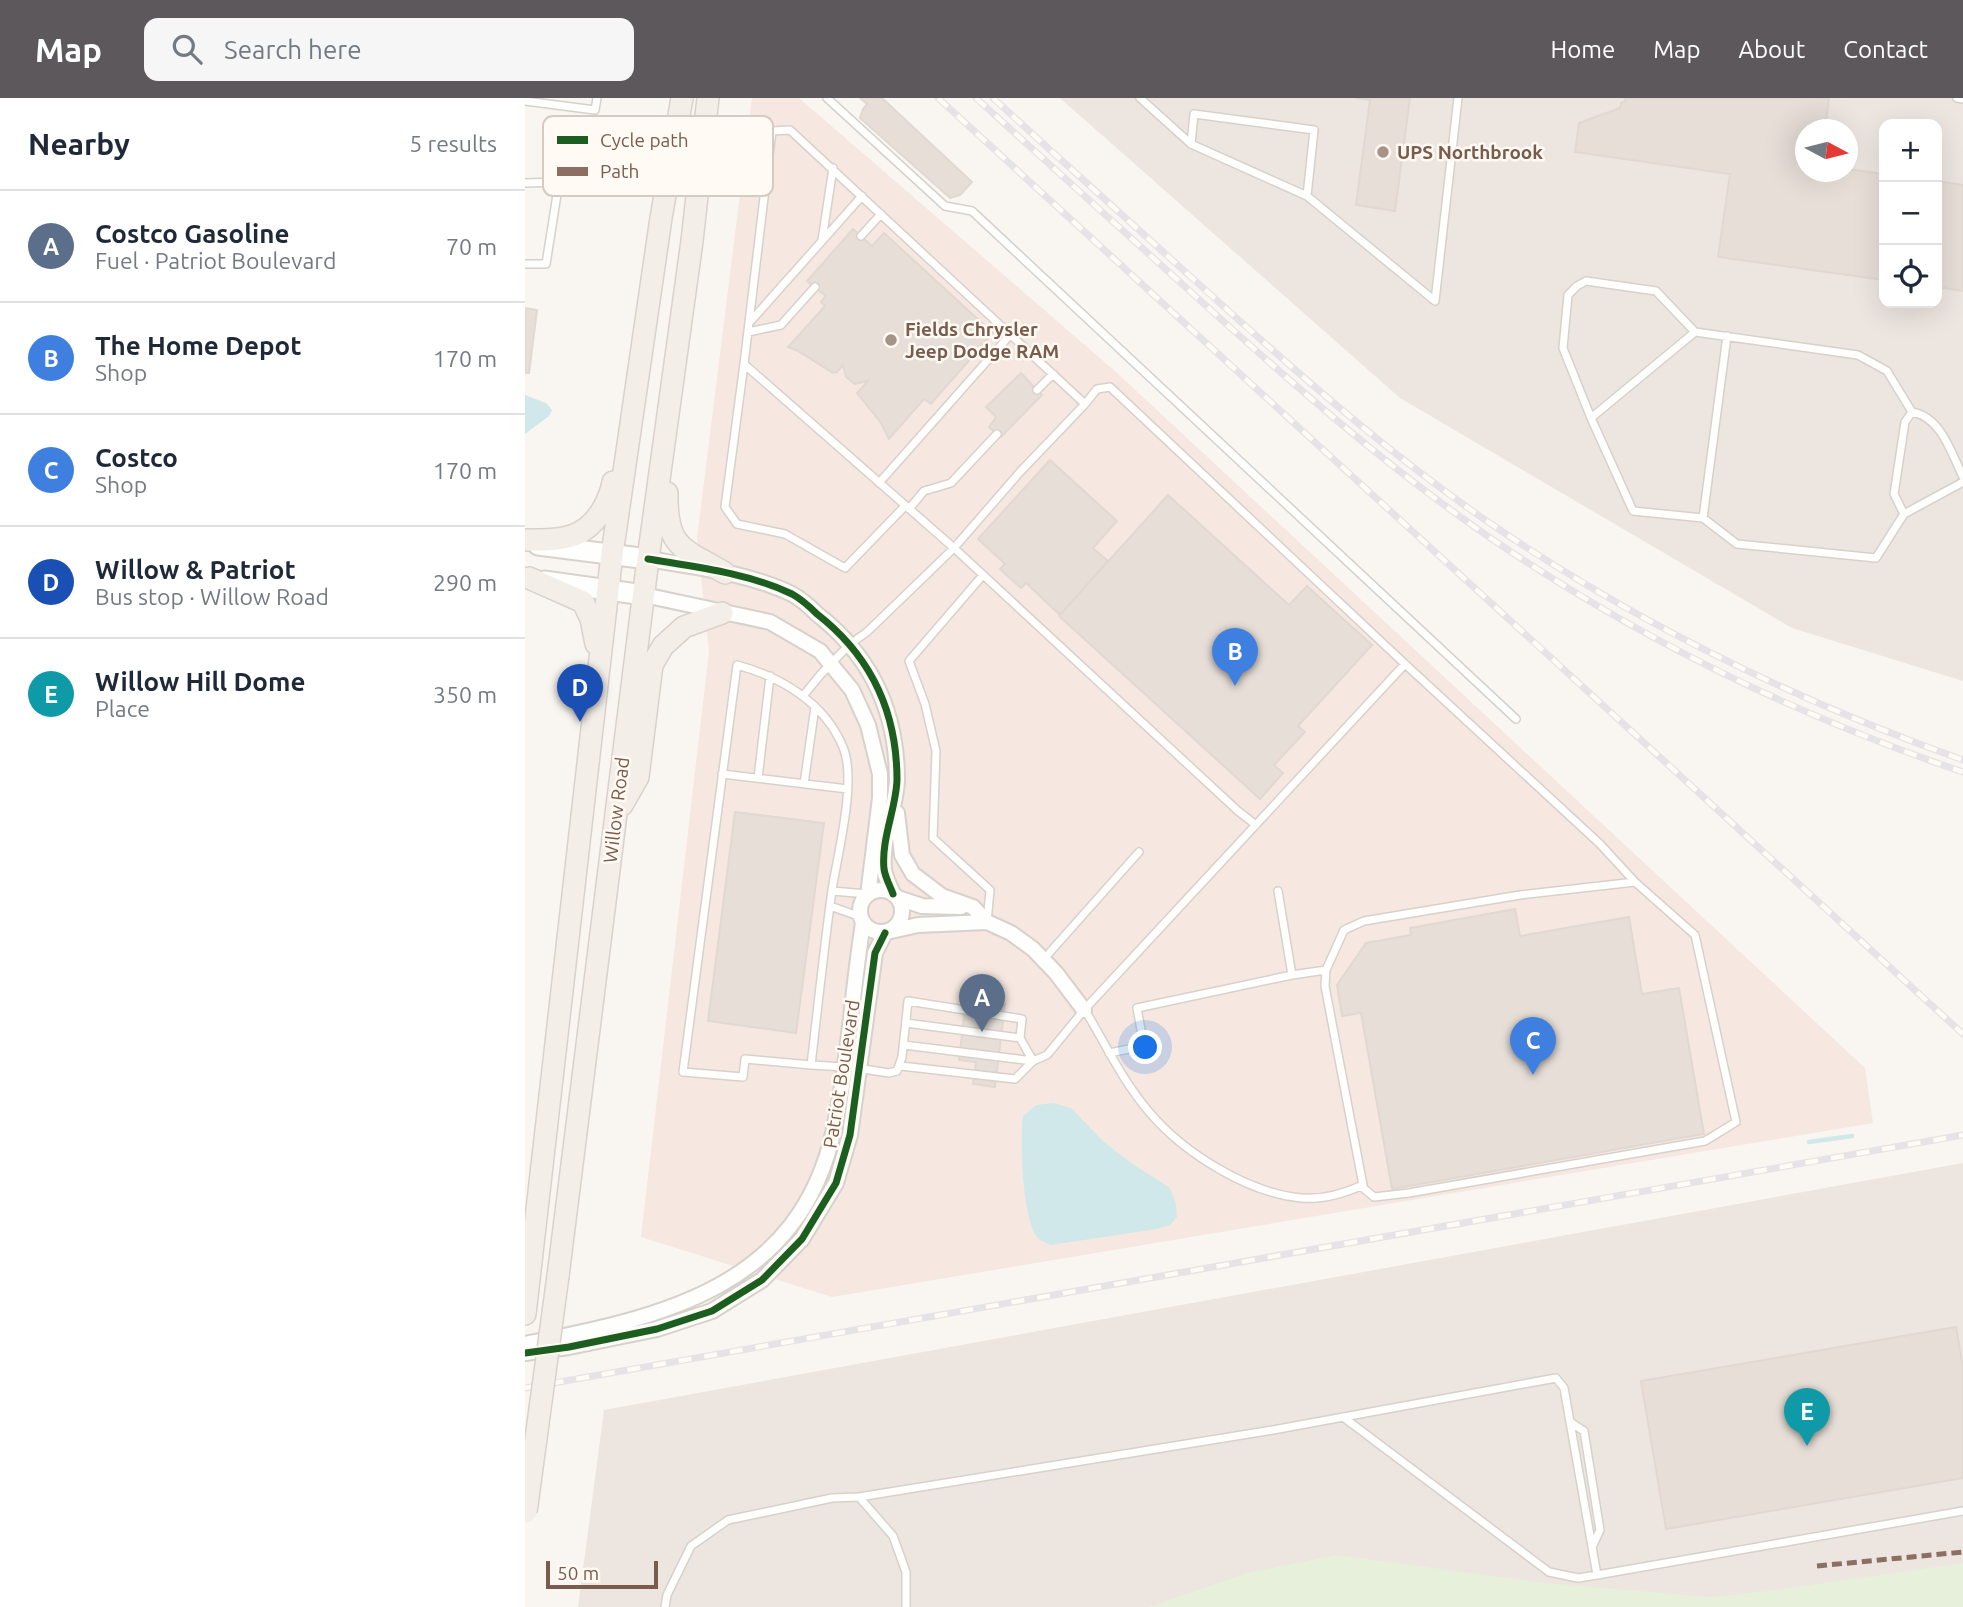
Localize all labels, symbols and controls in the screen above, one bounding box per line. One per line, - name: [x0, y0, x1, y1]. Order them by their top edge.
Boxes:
- search box: [144, 18, 634, 81]
- icon: search: [168, 30, 206, 68]
- text: Map: [35, 31, 102, 68]
- text: Search here: [224, 35, 362, 64]
- text: Home: [1550, 36, 1615, 63]
- text: Map: [1653, 36, 1700, 63]
- text: About: [1738, 36, 1805, 63]
- text: Contact: [1843, 36, 1928, 63]
- legend: [543, 116, 773, 196]
- north arrow: [1795, 119, 1858, 182]
- map controls: [1879, 119, 1942, 308]
- button: +: [1879, 119, 1942, 182]
- text: Nearby: [28, 127, 130, 161]
- text: Cycle path: [600, 129, 689, 151]
- text: 5 results: [409, 131, 497, 156]
- place label: UPS Northbrook: [1397, 141, 1543, 163]
- marker: UPS Northbrook: [1375, 144, 1391, 160]
- text: Path: [600, 160, 639, 182]
- button: −: [1879, 182, 1942, 245]
- text: Costco Gasoline: [95, 219, 290, 248]
- text: A: [43, 234, 59, 259]
- text: 70 m: [446, 234, 497, 259]
- button: locate: [1879, 245, 1942, 308]
- text: Fuel · Patriot Boulevard: [95, 248, 336, 273]
- place label: Fields Chrysler Jeep Dodge RAM: [905, 318, 1059, 362]
- text: The Home Depot: [95, 331, 301, 360]
- marker: Fields Chrysler Jeep Dodge RAM: [883, 332, 899, 348]
- text: B: [43, 346, 59, 371]
- text: 170 m: [433, 346, 497, 371]
- text: Shop: [95, 360, 147, 385]
- text: Costco: [95, 443, 178, 472]
- text: C: [44, 458, 58, 483]
- text: 170 m: [433, 458, 497, 483]
- text: Shop: [95, 472, 147, 497]
- text: Willow & Patriot: [95, 555, 296, 584]
- text: D: [43, 570, 59, 595]
- text: 290 m: [433, 570, 497, 595]
- text: Bus stop · Willow Road: [95, 584, 329, 609]
- pin: B: [1212, 628, 1258, 686]
- pin: D: [557, 664, 603, 722]
- text: Willow Hill Dome: [95, 667, 305, 696]
- text: E: [44, 682, 58, 707]
- text: 350 m: [433, 682, 497, 707]
- text: Place: [95, 696, 150, 721]
- street label: Willow Road: [599, 756, 633, 864]
- pin: A: [959, 974, 1005, 1032]
- street label: Patriot Boulevard: [818, 998, 864, 1150]
- pin: C: [1510, 1017, 1556, 1075]
- your location: [1128, 1030, 1162, 1064]
- pin: E: [1784, 1388, 1830, 1446]
- scale bar: [546, 1558, 658, 1590]
- text: 50 m: [557, 1562, 599, 1584]

